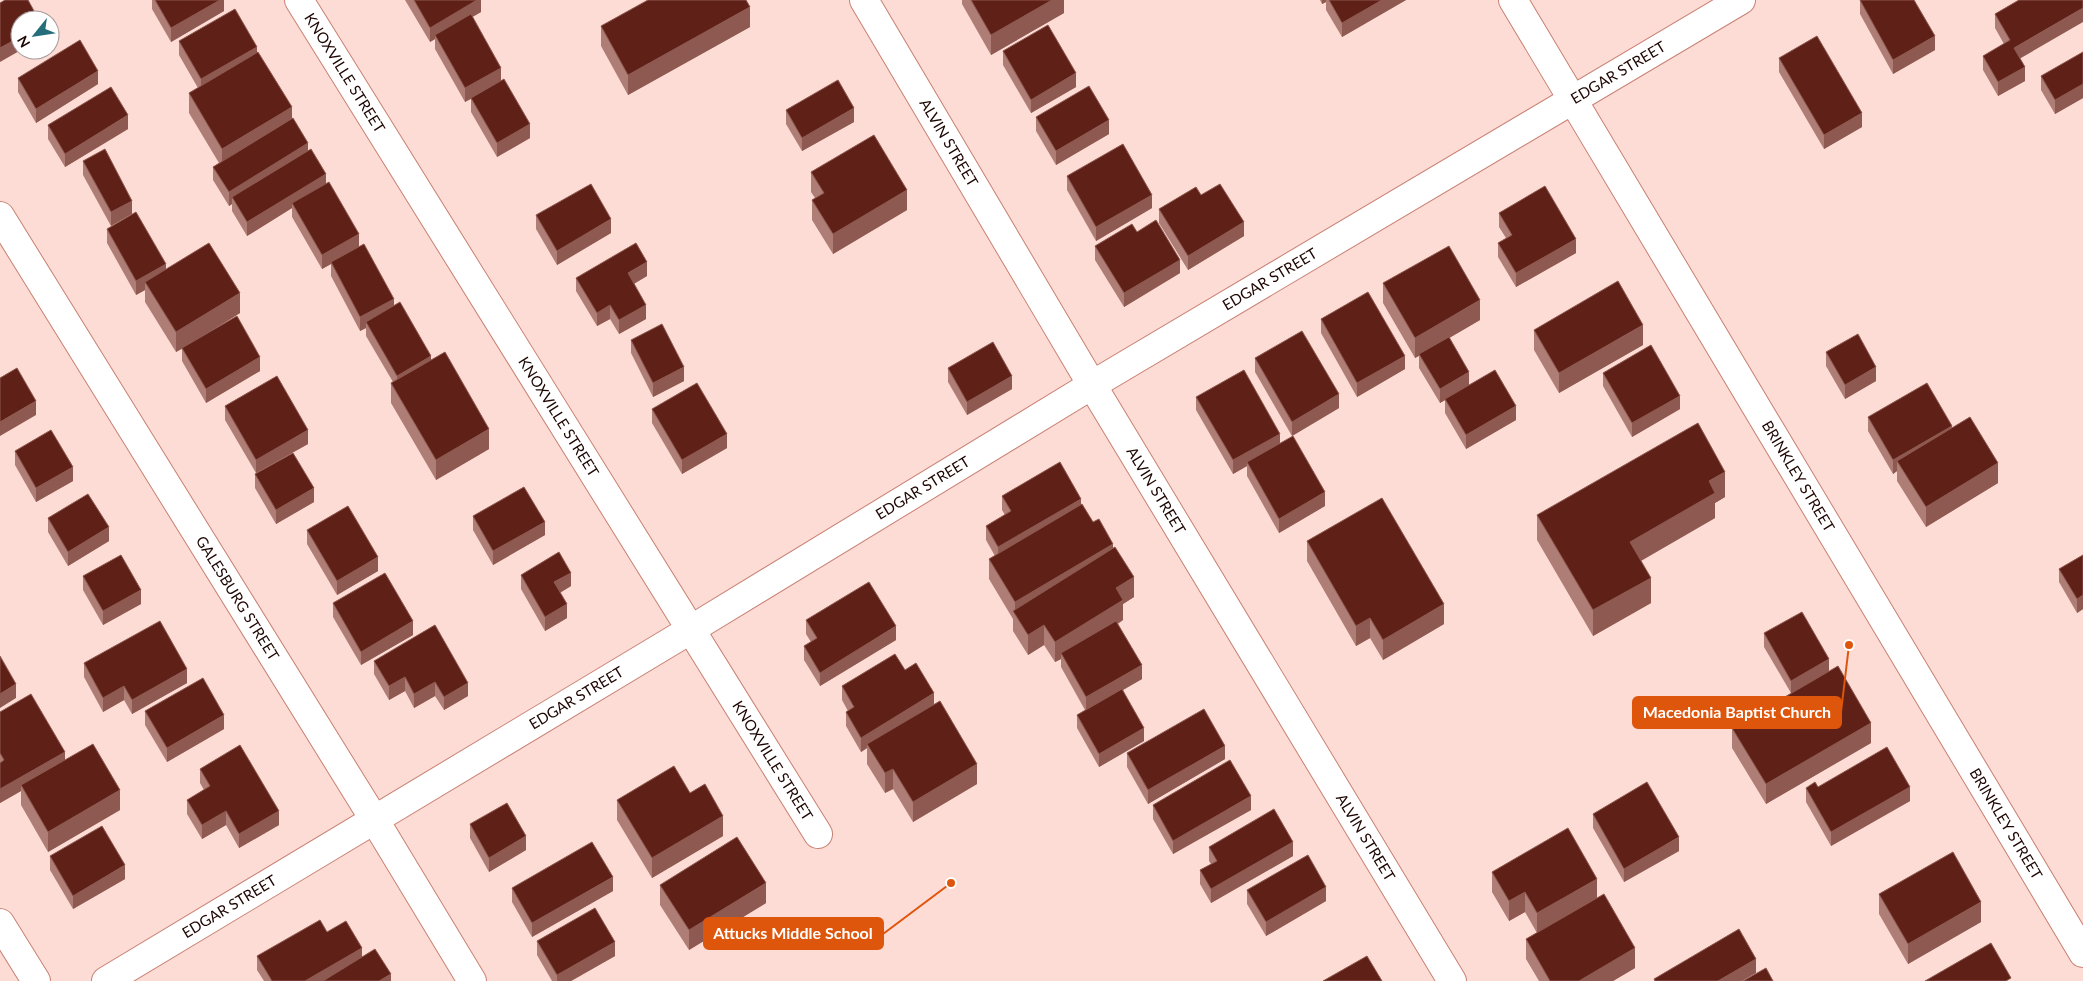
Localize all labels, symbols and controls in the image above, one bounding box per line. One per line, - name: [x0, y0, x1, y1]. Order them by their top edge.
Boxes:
- street label: KNOXVILLE STREET: [301, 9, 389, 136]
- north arrow: [10, 10, 60, 60]
- text: N: [13, 33, 33, 51]
- street label: EDGAR STREET: [1567, 37, 1668, 107]
- street label: ALVIN STREET: [917, 95, 982, 190]
- street label: EDGAR STREET: [1219, 243, 1320, 314]
- street label: KNOXVILLE STREET: [515, 353, 603, 480]
- street label: BRINKLEY STREET: [1759, 417, 1839, 535]
- street label: ALVIN STREET: [1123, 443, 1190, 537]
- street label: EDGAR STREET: [872, 452, 973, 523]
- street label: GALESBURG STREET: [193, 532, 283, 664]
- street label: EDGAR STREET: [526, 662, 627, 733]
- street label: KNOXVILLE STREET: [729, 697, 817, 824]
- callout: Macedonia Baptist Church: [1633, 697, 1841, 728]
- text: Macedonia Baptist Church: [1643, 702, 1831, 721]
- street label: BRINKLEY STREET: [1966, 765, 2047, 882]
- street label: ALVIN STREET: [1333, 790, 1399, 884]
- street label: EDGAR STREET: [178, 871, 280, 941]
- callout: Attucks Middle School: [704, 918, 883, 949]
- text: Attucks Middle School: [712, 923, 873, 942]

